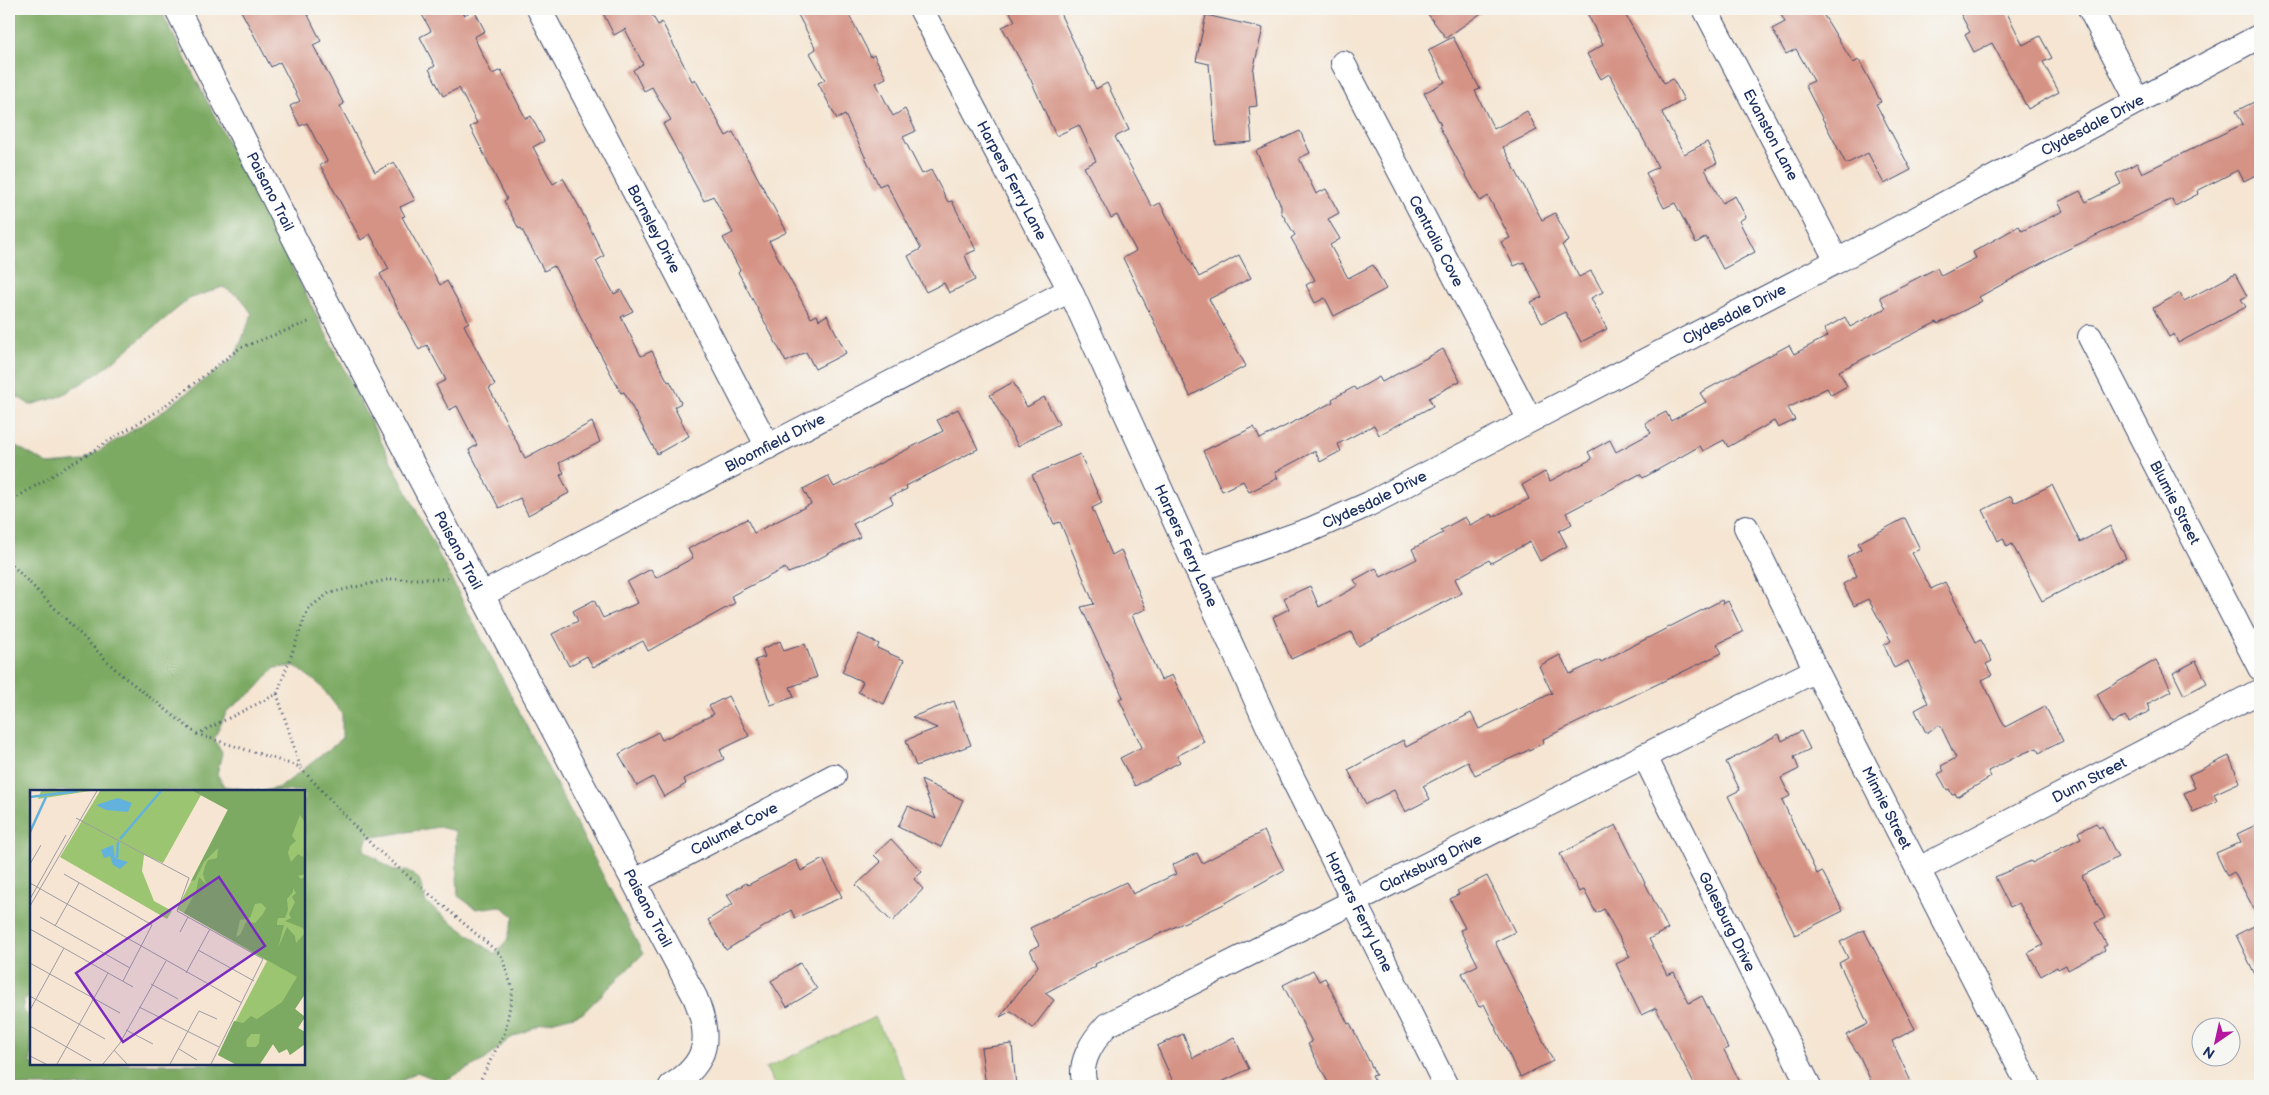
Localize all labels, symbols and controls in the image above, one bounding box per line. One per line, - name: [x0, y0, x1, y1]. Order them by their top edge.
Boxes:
- street label: Evanston Lane: [1739, 86, 1803, 184]
- street label: Clydesdale Drive: [2038, 90, 2147, 160]
- street label: Harpers Ferry Lane: [972, 117, 1051, 243]
- street label: Paisano Trail: [242, 149, 298, 234]
- street label: Barnsley Drive: [623, 181, 685, 276]
- street label: Centralia Cove: [1404, 192, 1468, 290]
- street label: Clydesdale Drive: [1679, 280, 1789, 349]
- street label: Bloomfield Drive: [722, 409, 828, 477]
- street label: Blumie Street: [2146, 457, 2205, 548]
- street label: Clydesdale Drive: [1319, 466, 1430, 533]
- street label: Harpers Ferry Lane: [1150, 482, 1222, 610]
- street label: Paisano Trail: [430, 508, 487, 593]
- street label: Dunn Street: [2049, 753, 2130, 807]
- street label: Minnie Street: [1857, 763, 1916, 853]
- inset map: [30, 790, 305, 1065]
- street label: Calumet Cove: [687, 798, 781, 860]
- street label: Clarksburg Drive: [1376, 829, 1485, 897]
- street label: Harpers Ferry Lane: [1321, 848, 1397, 975]
- street label: Paisano Trail: [619, 866, 676, 951]
- street label: Galesburg Drive: [1694, 869, 1760, 975]
- north arrow: [2192, 1018, 2242, 1068]
- text: N: [2200, 1042, 2218, 1062]

